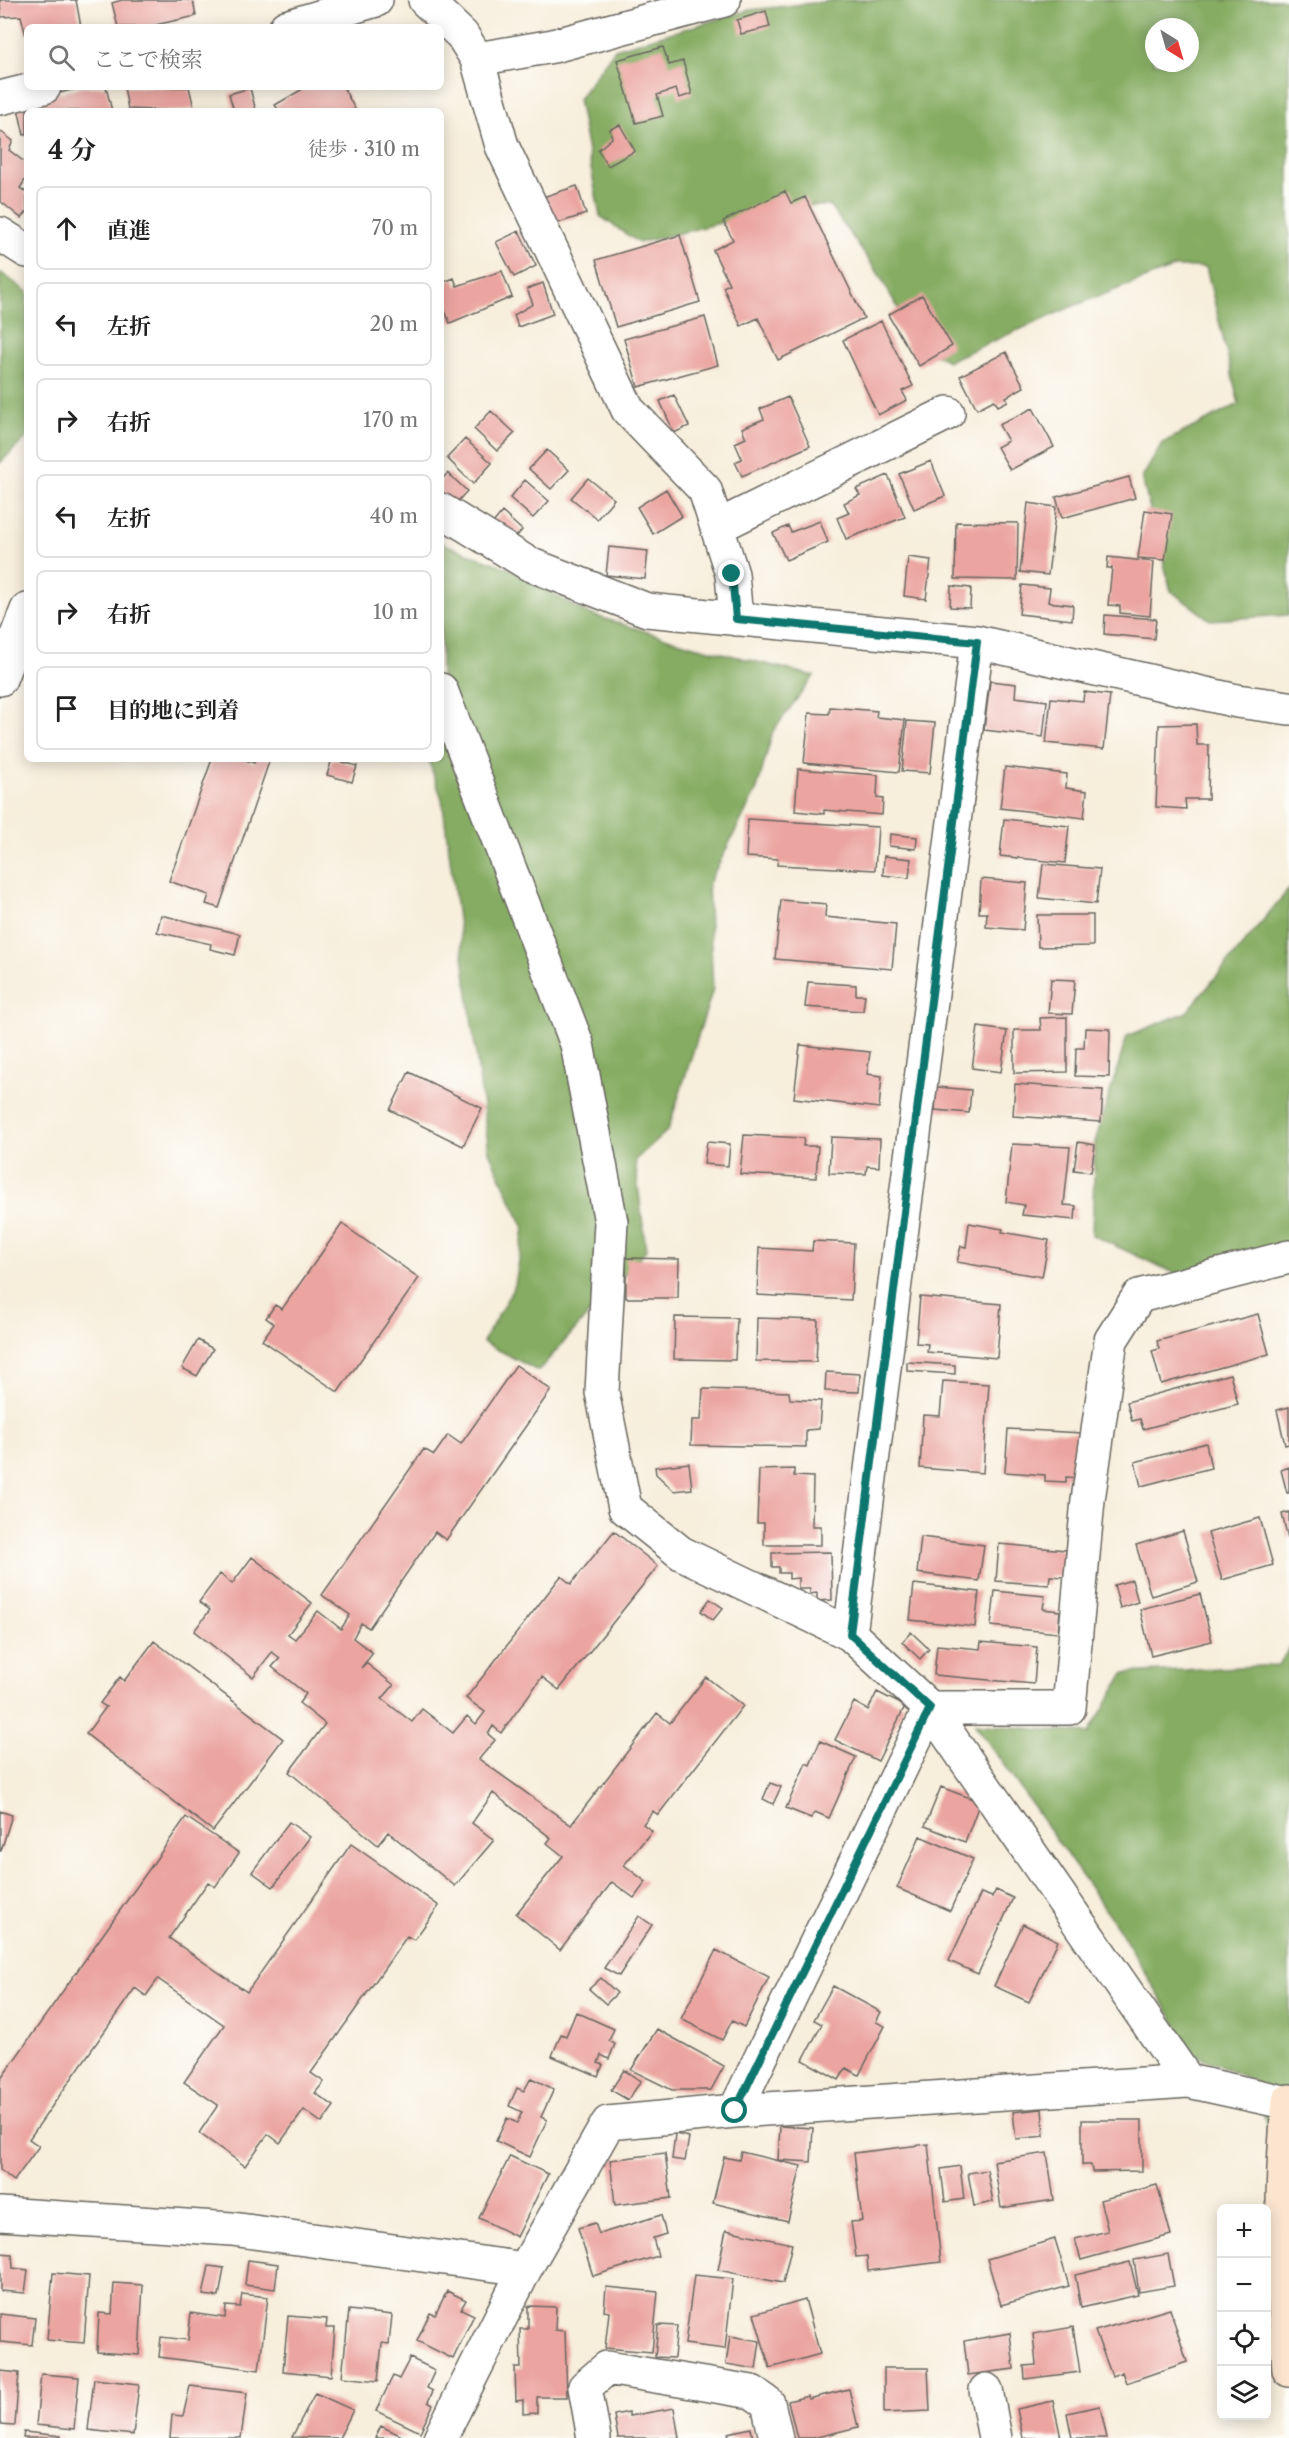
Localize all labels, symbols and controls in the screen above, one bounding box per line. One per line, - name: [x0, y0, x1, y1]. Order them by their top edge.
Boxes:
- north arrow: [1145, 18, 1199, 72]
- search box: [24, 24, 444, 90]
- icon: search: [45, 41, 78, 74]
- text: ここで検索: [93, 46, 203, 73]
- text: 4 分: [48, 134, 96, 166]
- text: 徒歩 · 310 m: [308, 137, 420, 161]
- icon: ahead: [50, 212, 83, 245]
- text: 70 m: [372, 216, 418, 240]
- text: 直進: [107, 217, 151, 244]
- icon: left: [50, 308, 83, 341]
- text: 20 m: [370, 312, 418, 336]
- text: 左折: [107, 313, 151, 340]
- icon: right: [50, 404, 83, 437]
- text: 170 m: [363, 408, 418, 432]
- text: 右折: [107, 409, 151, 436]
- icon: left: [50, 500, 83, 533]
- text: 40 m: [370, 504, 418, 528]
- text: 左折: [107, 505, 151, 532]
- route end: [718, 560, 744, 586]
- icon: right: [50, 596, 83, 629]
- text: 10 m: [373, 600, 418, 624]
- text: 右折: [107, 601, 151, 628]
- icon: arrive: [50, 692, 83, 725]
- text: 目的地に到着: [107, 697, 239, 724]
- route start: [721, 2097, 747, 2123]
- map controls: [1217, 2204, 1271, 2420]
- button: +: [1217, 2204, 1271, 2258]
- button: −: [1217, 2258, 1271, 2312]
- button: locate: [1217, 2312, 1271, 2366]
- button: layers: [1217, 2366, 1271, 2420]

